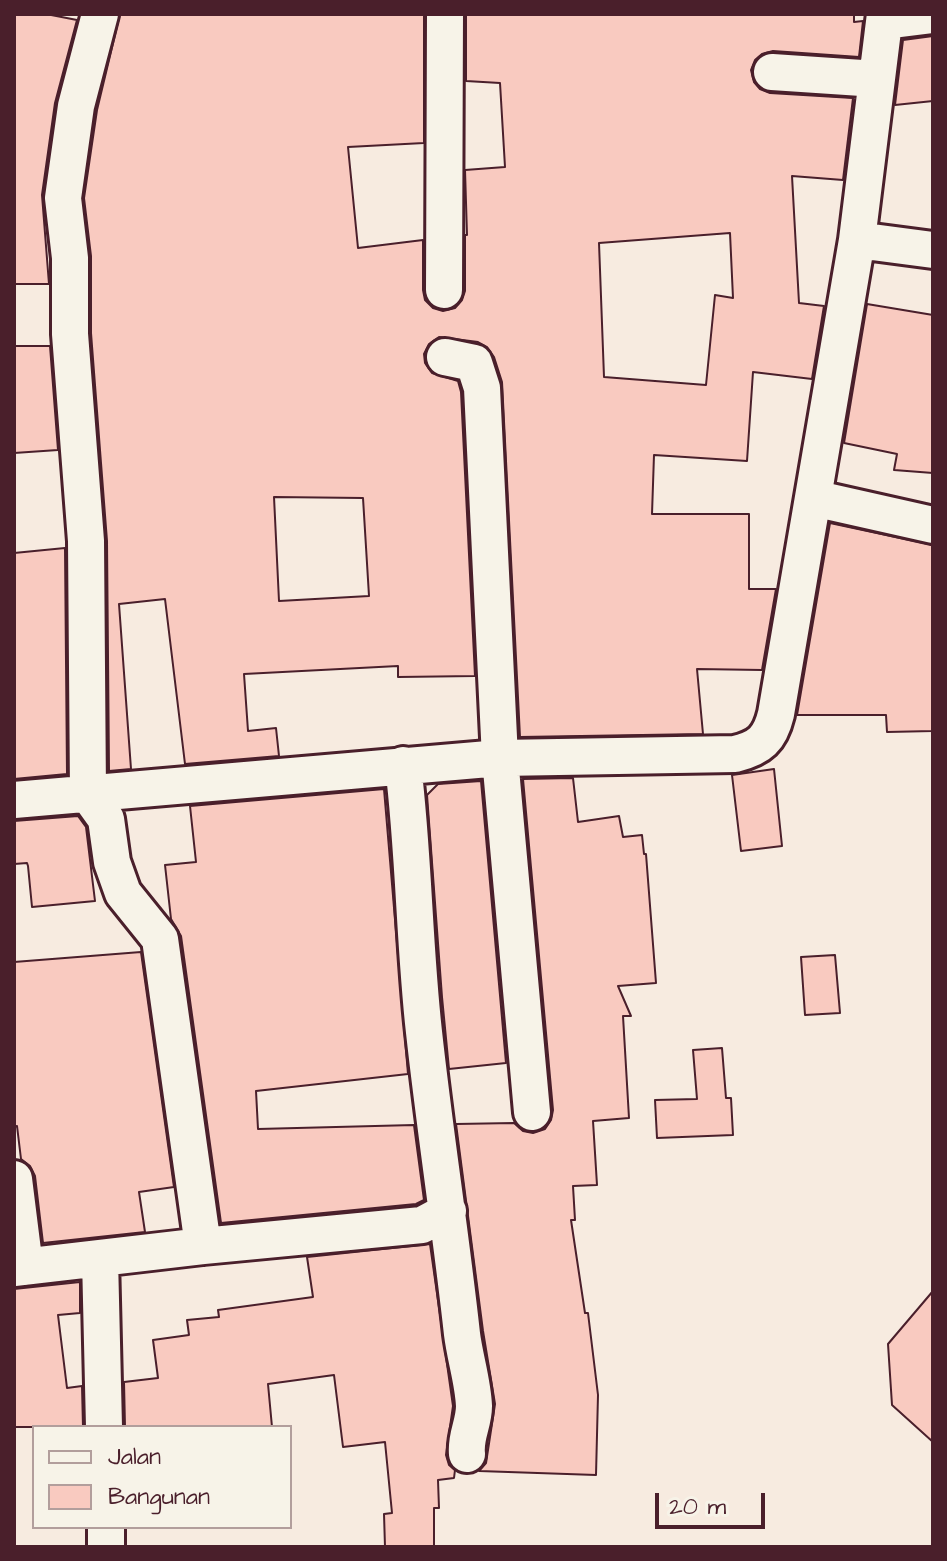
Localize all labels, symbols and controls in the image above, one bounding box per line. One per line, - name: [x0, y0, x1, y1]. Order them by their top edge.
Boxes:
- legend: [32, 1425, 292, 1529]
- text: Jalan: [108, 1440, 161, 1474]
- scale bar: [659, 1477, 769, 1527]
- text: Bangunan: [108, 1480, 210, 1514]
- text: 20 m: [669, 1490, 726, 1524]

